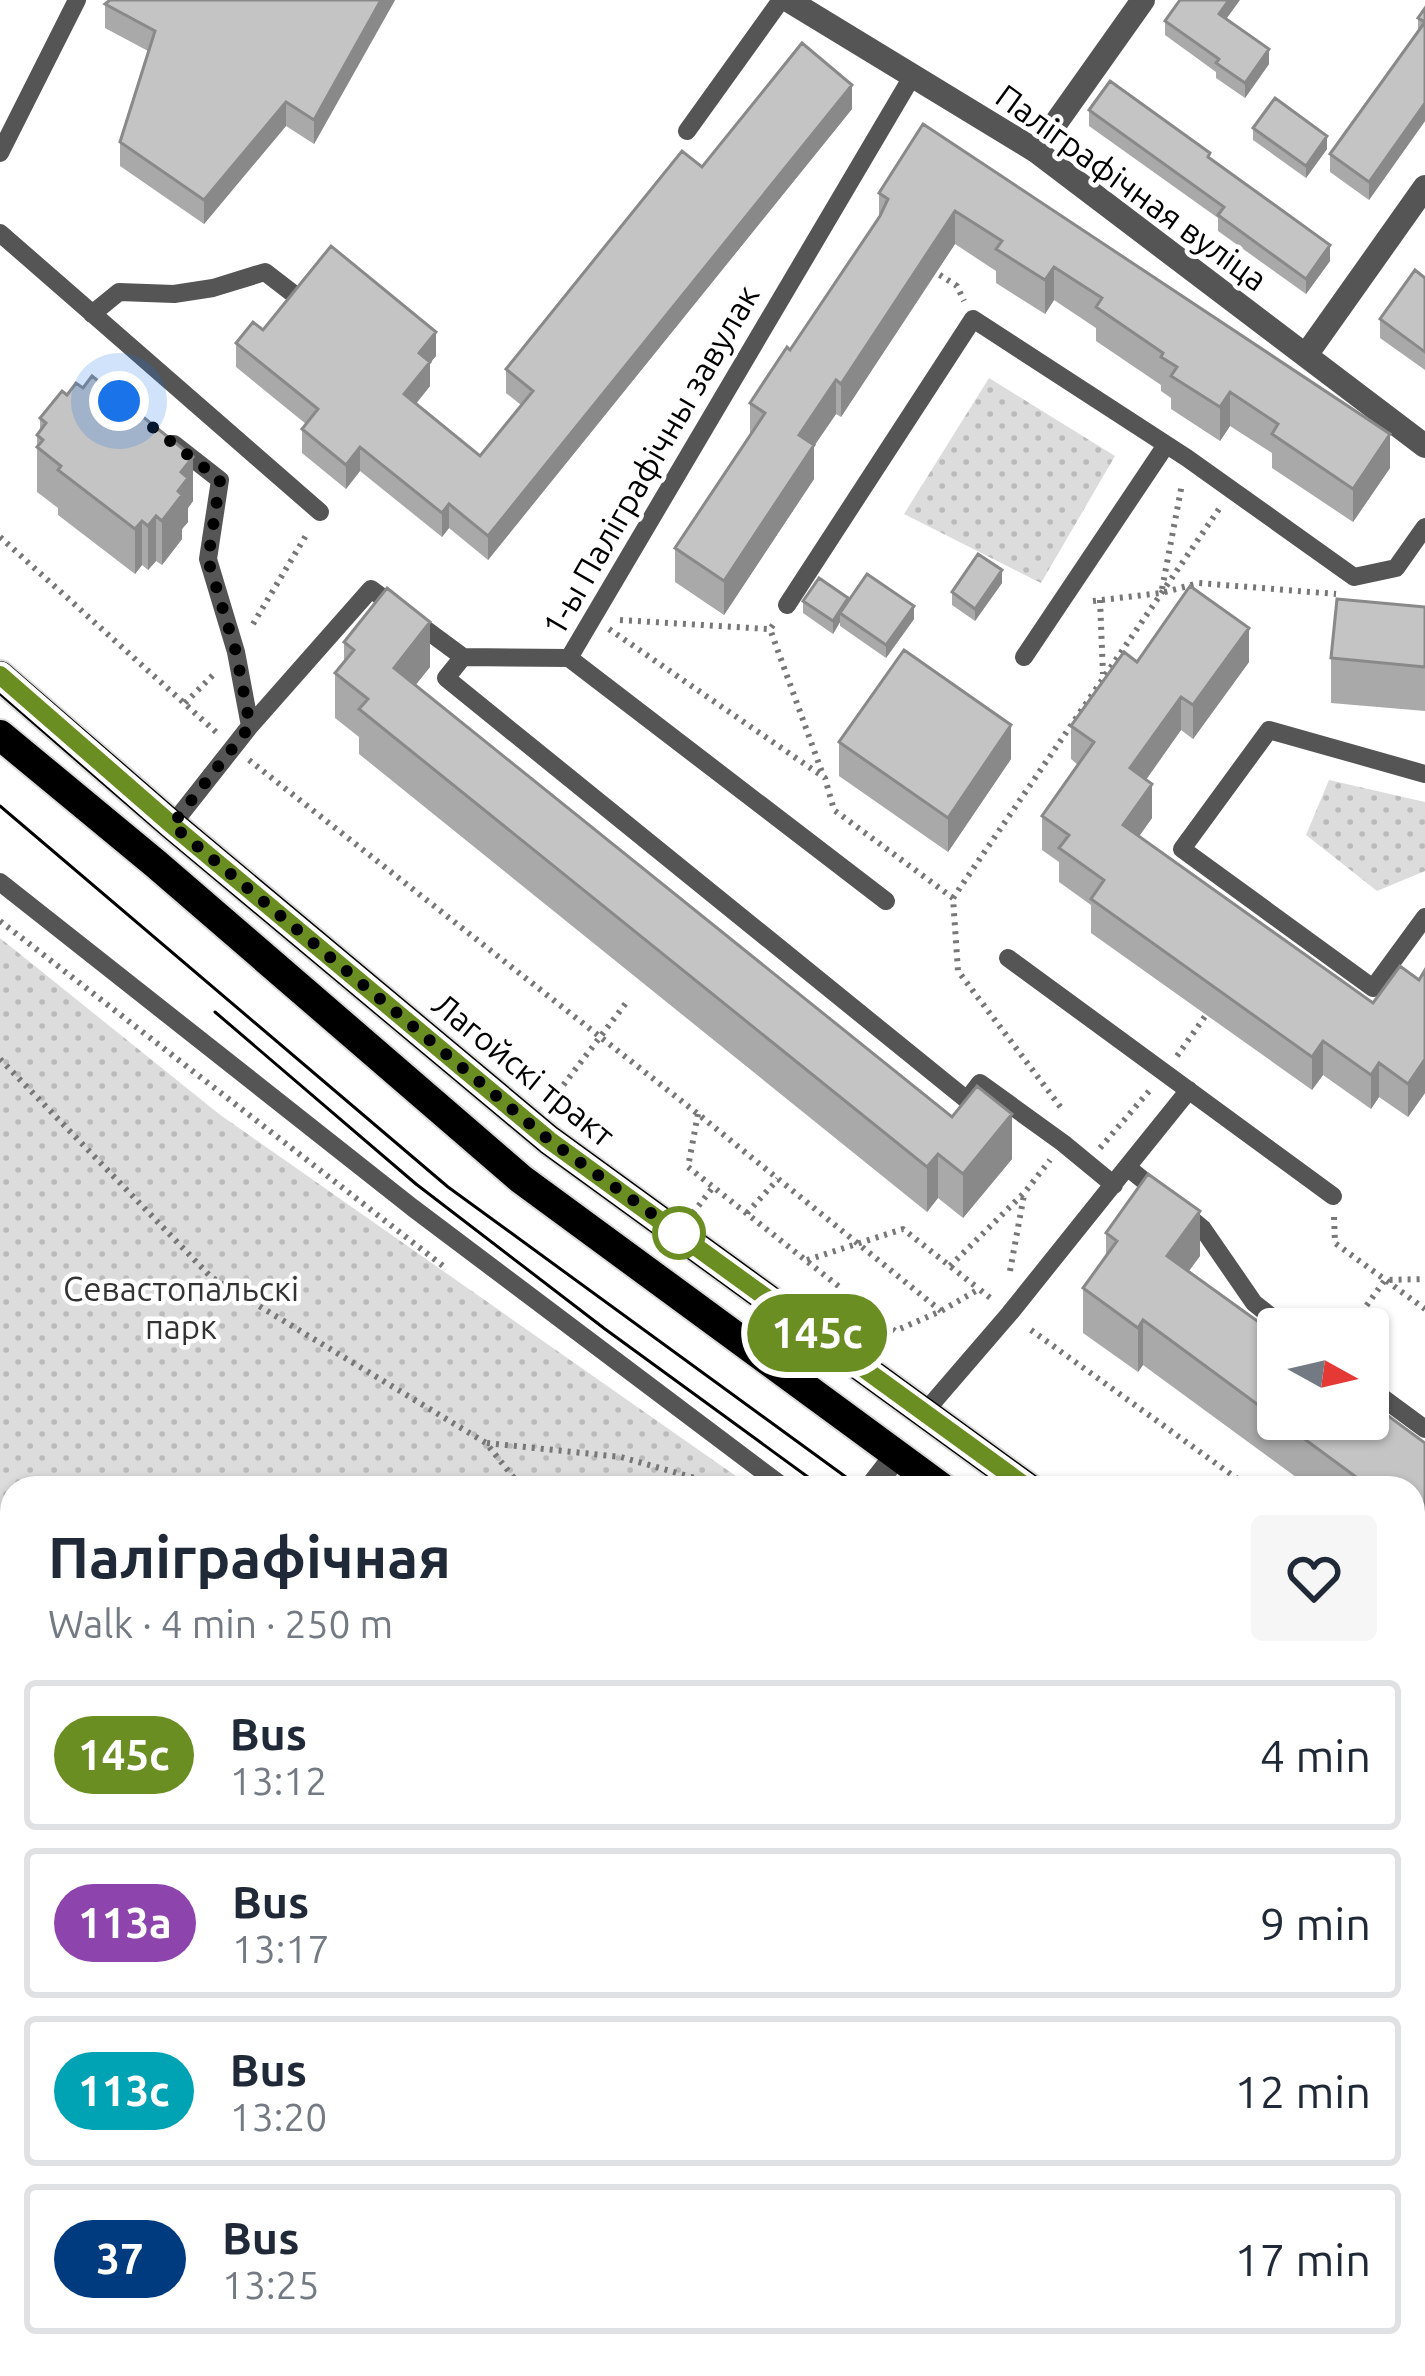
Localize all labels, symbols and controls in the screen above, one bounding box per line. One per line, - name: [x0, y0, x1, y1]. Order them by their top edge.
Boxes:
- street label: Паліграфічная вуліца: [989, 76, 1275, 298]
- street label: 1-ы Паліграфічны завулак: [534, 278, 766, 642]
- your location: [89, 371, 149, 431]
- street label: Лагойскі тракт: [426, 985, 622, 1154]
- unlabelled marker: [654, 1208, 704, 1258]
- park label: Севастопальскі парк: [63, 1270, 299, 1345]
- line badge: 145с: [733, 1294, 901, 1372]
- north arrow: [1257, 1308, 1389, 1440]
- map controls: [1257, 1308, 1389, 1440]
- text: 145с: [771, 1309, 863, 1356]
- button: heart: [1251, 1515, 1377, 1641]
- text: Паліграфічная: [48, 1525, 451, 1589]
- text: Walk · 4 min · 250 m: [48, 1602, 393, 1645]
- text: Bus: [230, 1708, 307, 1759]
- text: 4 min: [1260, 1730, 1371, 1781]
- text: 145с: [78, 1731, 170, 1778]
- text: 13:12: [230, 1759, 327, 1802]
- text: Bus: [232, 1876, 309, 1927]
- text: 9 min: [1260, 1898, 1371, 1949]
- text: 113а: [78, 1899, 172, 1946]
- text: 13:17: [232, 1927, 329, 1970]
- text: Bus: [230, 2044, 307, 2095]
- text: 12 min: [1234, 2066, 1371, 2117]
- text: 113с: [78, 2067, 170, 2114]
- text: 13:20: [230, 2095, 327, 2138]
- text: Bus: [222, 2212, 299, 2263]
- text: 17 min: [1234, 2234, 1371, 2285]
- text: 37: [96, 2235, 144, 2282]
- text: 13:25: [222, 2263, 320, 2306]

